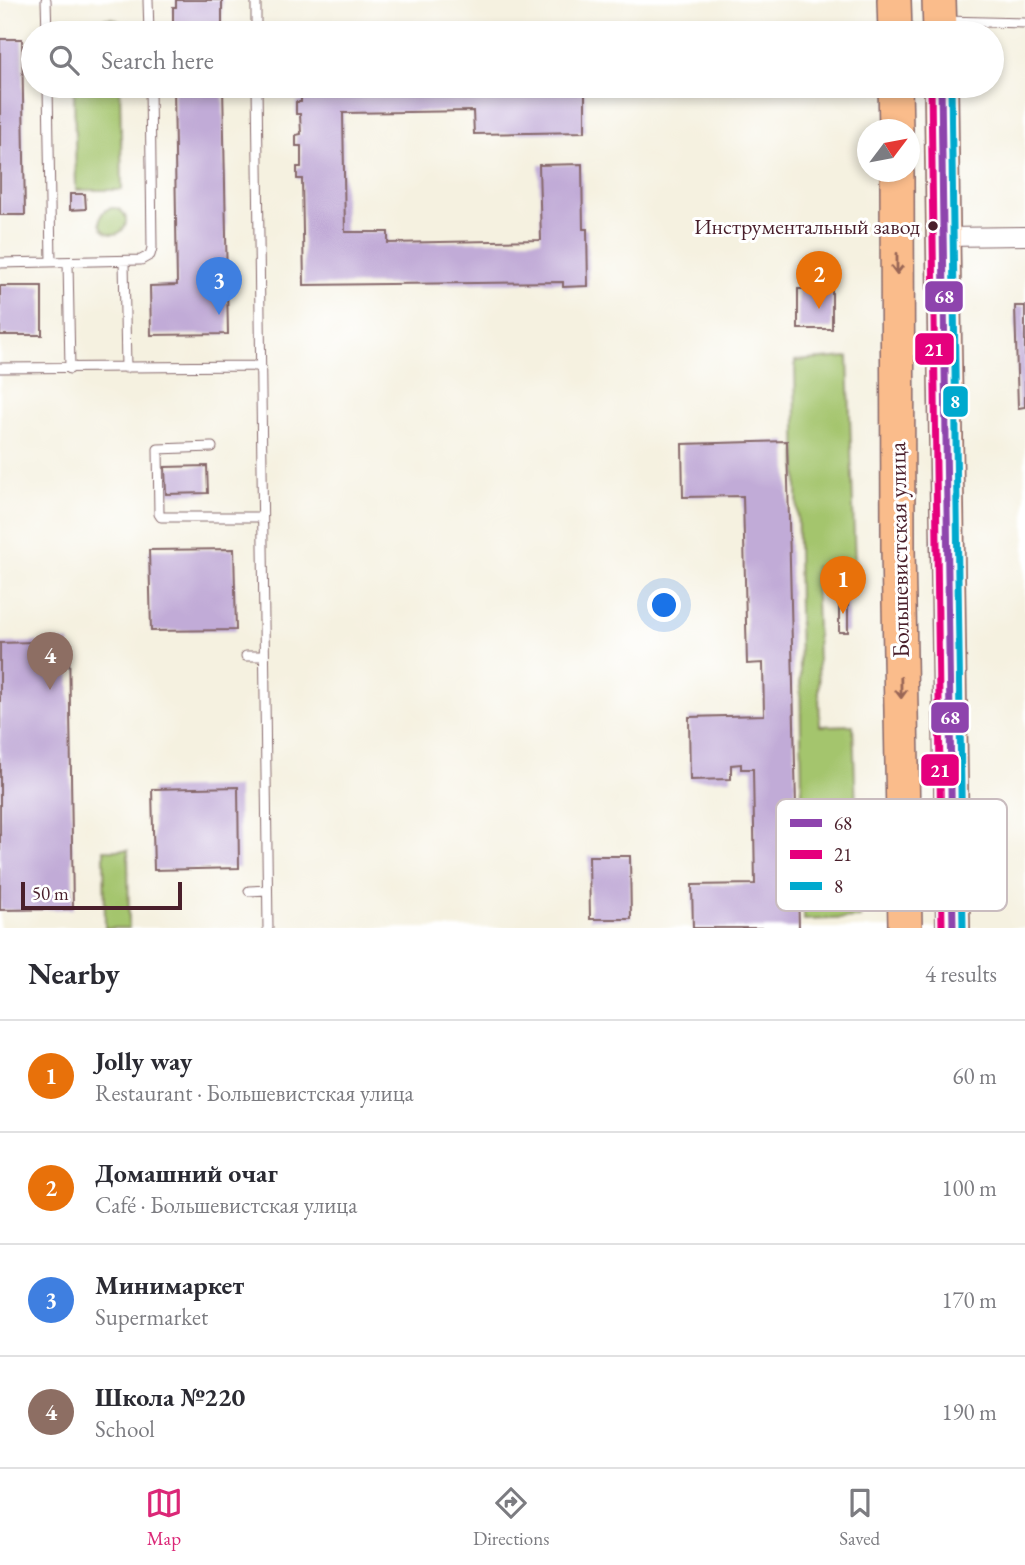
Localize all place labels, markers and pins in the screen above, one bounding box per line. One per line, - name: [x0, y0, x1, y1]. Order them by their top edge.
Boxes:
- place label: Инструментальный завод: [694, 212, 920, 241]
- marker: Инструментальный завод: [926, 219, 940, 233]
- pin: 2: [796, 251, 842, 309]
- pin: 3: [196, 257, 242, 315]
- pin: 1: [820, 556, 866, 614]
- pin: 4: [27, 632, 73, 690]

